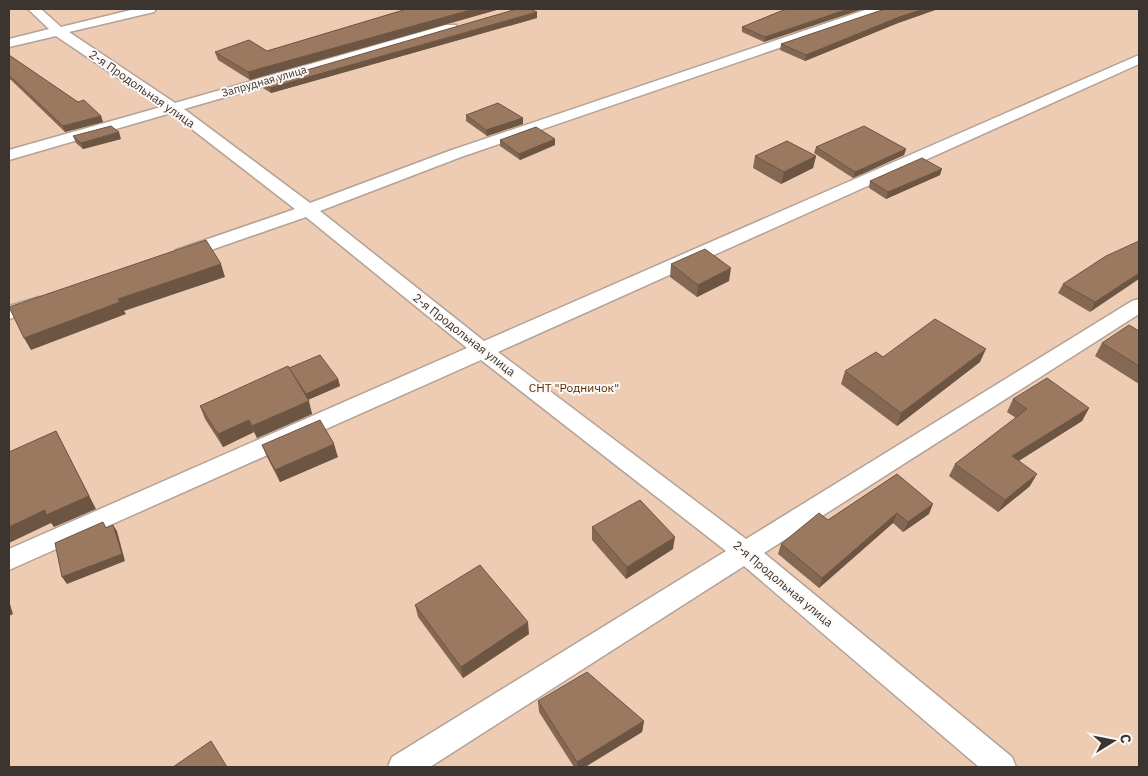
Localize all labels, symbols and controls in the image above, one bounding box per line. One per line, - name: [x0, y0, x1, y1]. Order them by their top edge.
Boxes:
- street label: 2-я Продольная улица: [86, 46, 199, 131]
- street label: Запрудная улица: [220, 62, 308, 100]
- street label: 2-я Продольная улица: [410, 290, 519, 380]
- park label: СНТ "Родничок": [529, 380, 619, 395]
- street label: 2-я Продольная улица: [730, 537, 837, 630]
- north arrow: [1088, 716, 1138, 766]
- text: С: [1116, 733, 1135, 745]

